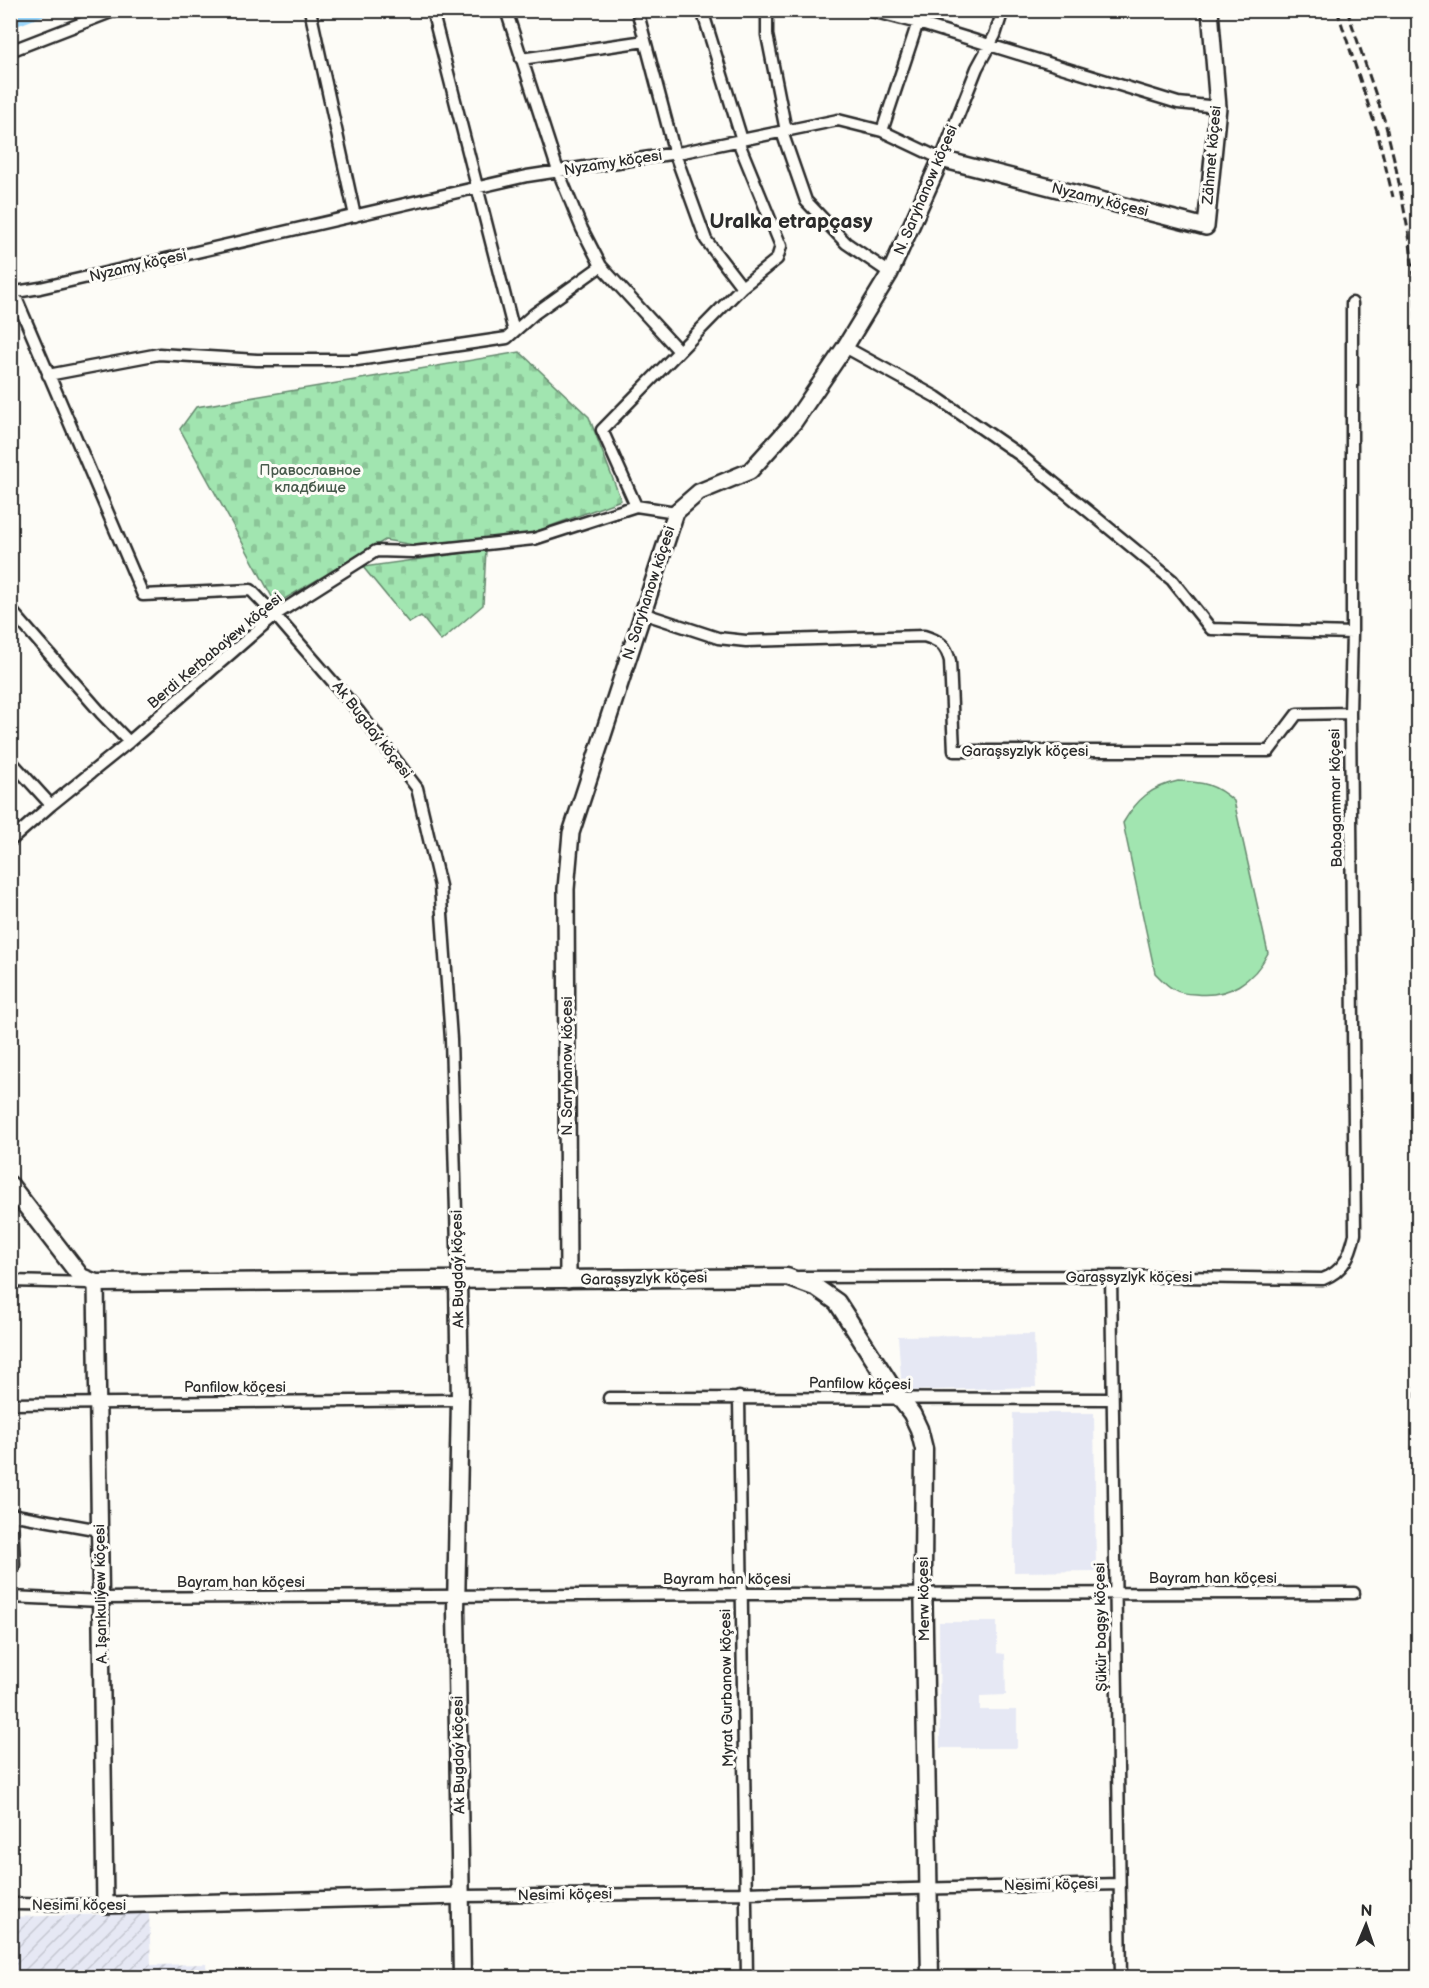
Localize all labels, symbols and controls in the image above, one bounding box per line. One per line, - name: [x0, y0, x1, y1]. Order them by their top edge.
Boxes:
- street label: Zähmet köçesi: [1198, 105, 1226, 206]
- street label: N. Saryhanow köçesi: [890, 122, 962, 258]
- street label: Nyzamy köçesi: [563, 146, 663, 180]
- street label: Nyzamy köçesi: [1050, 179, 1150, 221]
- district label: Uralka etrapçasy: [709, 209, 873, 234]
- street label: Nyzamy köçesi: [88, 246, 188, 286]
- park label: Православное кладбище: [259, 461, 361, 497]
- street label: N. Saryhanow köçesi: [618, 524, 680, 662]
- street label: Berdi Kerbabaýew köçesi: [144, 589, 286, 713]
- street label: Ak Bugdaý köçesi: [328, 678, 416, 782]
- street label: Babagammar köçesi: [1325, 728, 1347, 868]
- street label: Garaşsyzlyk köçesi: [961, 742, 1089, 761]
- street label: N. Saryhanow köçesi: [558, 996, 577, 1136]
- street label: Ak Bugdaý köçesi: [447, 1210, 469, 1328]
- street label: Garaşsyzlyk köçesi: [580, 1268, 708, 1290]
- street label: Garaşsyzlyk köçesi: [1065, 1268, 1193, 1287]
- street label: Panfilow köçesi: [809, 1374, 911, 1394]
- street label: Panfilow köçesi: [184, 1378, 286, 1397]
- street label: A. Işankuliýew köçesi: [90, 1524, 112, 1664]
- street label: Merw köçesi: [914, 1556, 934, 1642]
- street label: Şükür bagşy köçesi: [1090, 1562, 1112, 1692]
- street label: Bayram han köçesi: [1149, 1569, 1277, 1588]
- street label: Bayram han köçesi: [663, 1570, 791, 1589]
- street label: Bayram han köçesi: [177, 1573, 305, 1592]
- street label: Myrat Gurbanow köçesi: [716, 1609, 738, 1767]
- street label: Ak Bugdaý köçesi: [448, 1696, 470, 1814]
- street label: Nesimi köçesi: [1004, 1875, 1098, 1895]
- street label: Nesimi köçesi: [518, 1885, 612, 1905]
- north arrow: [1336, 1895, 1396, 1955]
- street label: Nesimi köçesi: [32, 1896, 126, 1915]
- text: N: [1360, 1902, 1373, 1921]

